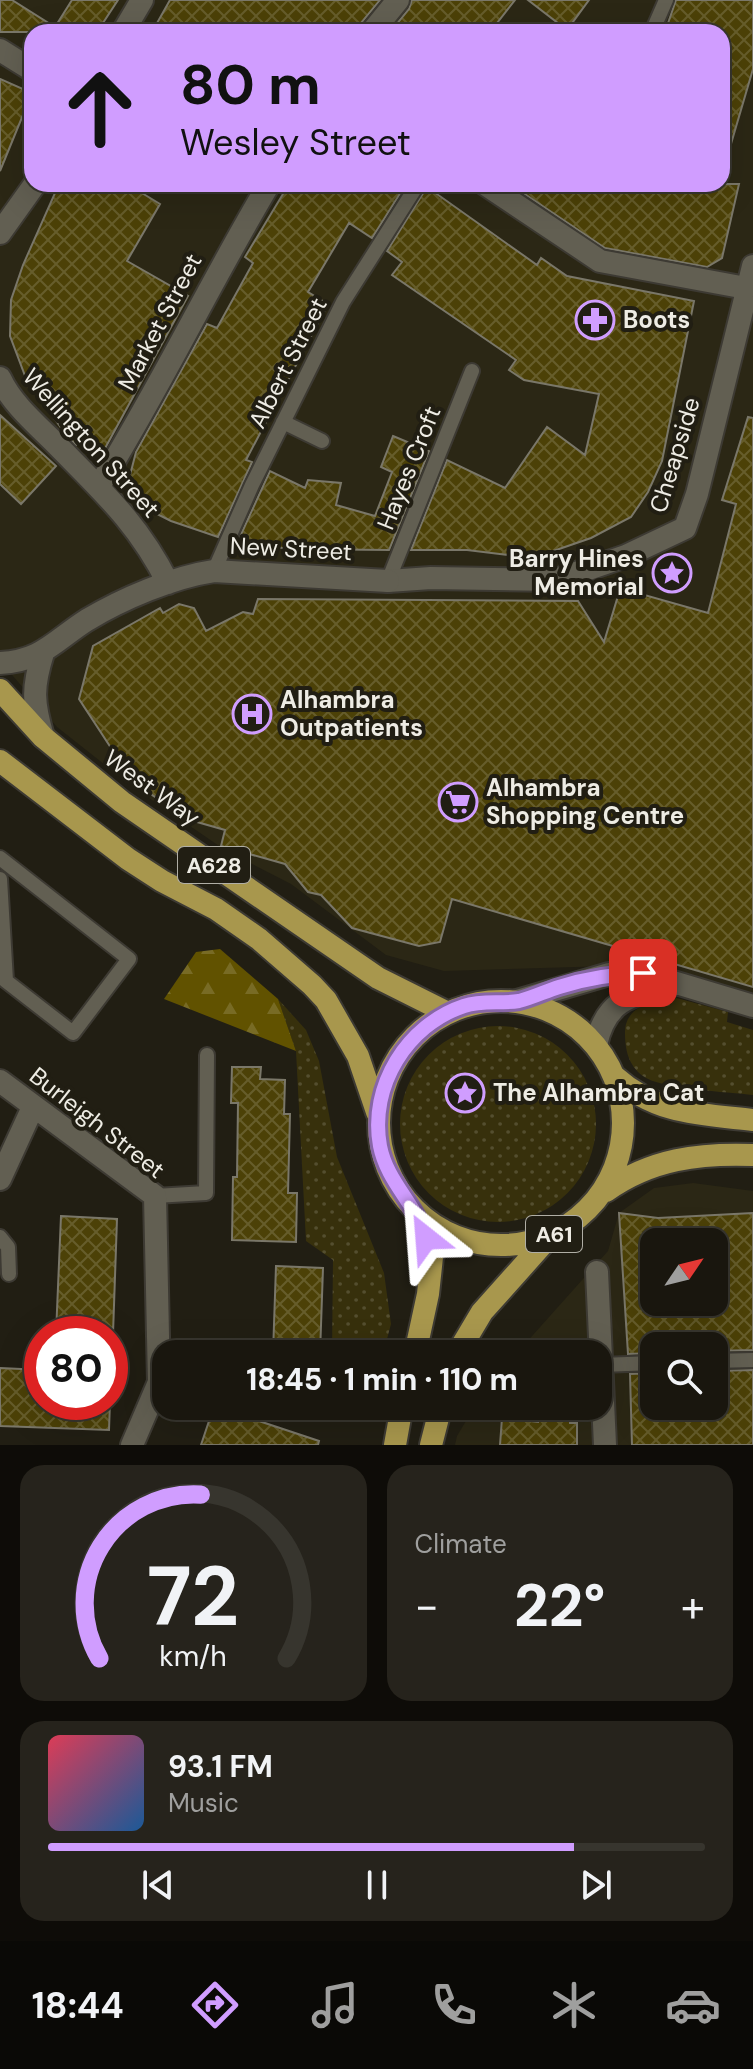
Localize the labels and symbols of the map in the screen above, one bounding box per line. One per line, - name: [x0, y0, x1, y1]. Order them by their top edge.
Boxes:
- street label: Market Street: [111, 248, 209, 395]
- street label: Albert Street: [241, 292, 334, 433]
- pharmacy icon: Boots: [574, 299, 616, 341]
- place label: Boots: [623, 304, 690, 335]
- street label: Wellington Street: [16, 361, 167, 524]
- street label: Cheapside: [642, 393, 707, 516]
- street label: Hayes Croft: [370, 401, 447, 534]
- street label: New Street: [229, 530, 353, 567]
- place label: Barry Hines Memorial: [509, 543, 644, 602]
- place icon: Barry Hines Memorial: [651, 552, 693, 594]
- place label: Alhambra Outpatients: [280, 684, 423, 743]
- hospital icon: Alhambra Outpatients: [231, 693, 273, 735]
- street label: West Way: [98, 742, 206, 833]
- place label: Alhambra Shopping Centre: [486, 772, 684, 831]
- supermarket icon: Alhambra Shopping Centre: [437, 781, 479, 823]
- road number: A628: [178, 847, 250, 883]
- pin: [609, 939, 677, 1007]
- street label: Burleigh Street: [23, 1060, 171, 1185]
- place icon: The Alhambra Cat: [444, 1072, 486, 1114]
- place label: The Alhambra Cat: [493, 1077, 704, 1108]
- position arrow: [384, 1196, 468, 1280]
- road number: A61: [526, 1216, 582, 1252]
- north arrow: [640, 1228, 728, 1316]
- speed limit sign: 80: [24, 1316, 128, 1420]

